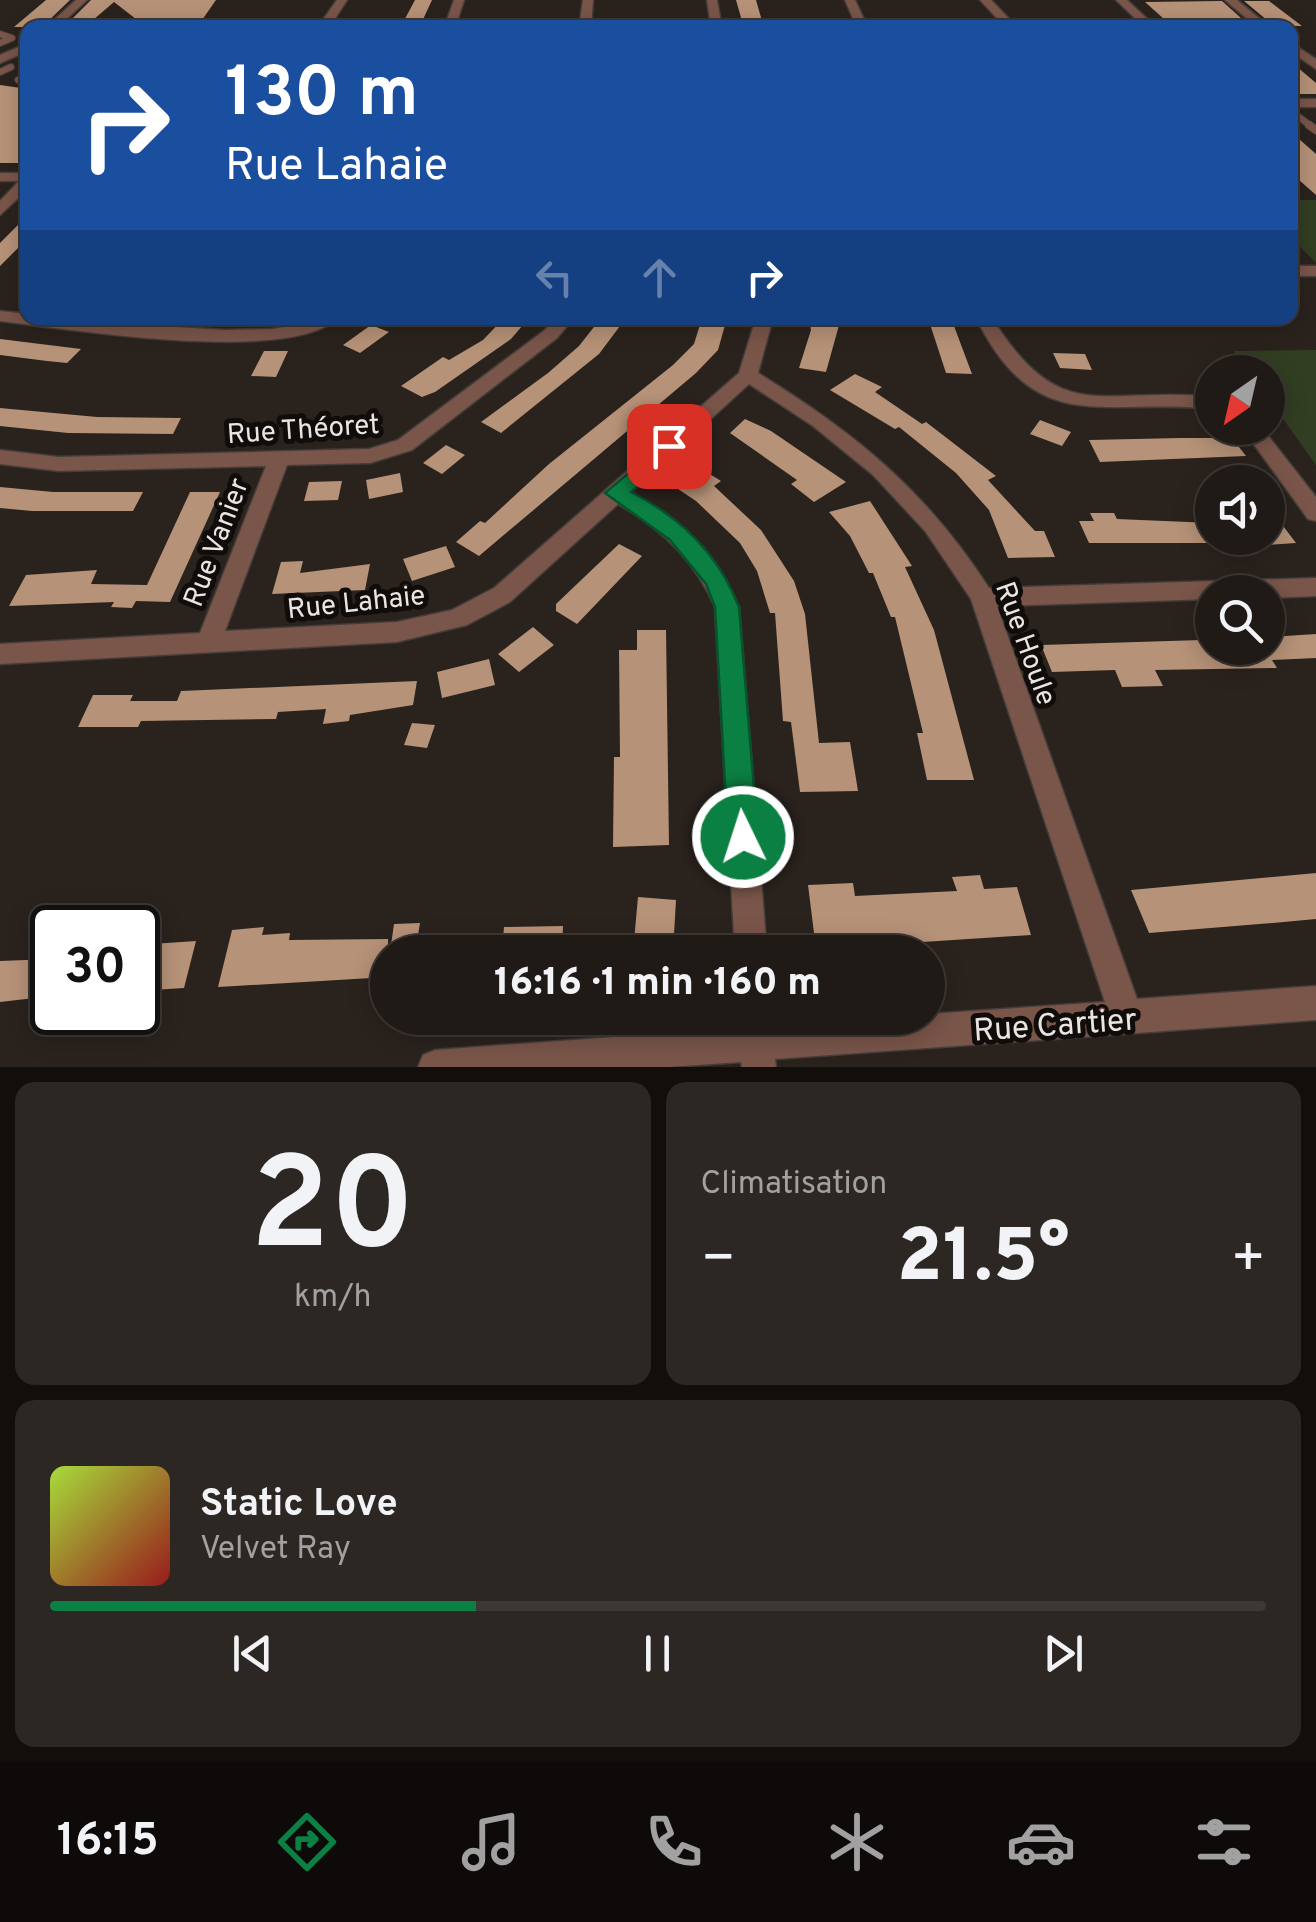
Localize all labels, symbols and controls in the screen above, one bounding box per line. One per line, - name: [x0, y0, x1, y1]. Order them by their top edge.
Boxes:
- text: 130 m: [225, 52, 419, 141]
- icon: right: [60, 60, 190, 190]
- text: Rue Lahaie: [225, 139, 448, 196]
- icon: left: [527, 250, 582, 305]
- icon: ahead: [632, 250, 687, 305]
- icon: right: [737, 250, 792, 305]
- north arrow: [1195, 355, 1285, 445]
- map controls: [1195, 355, 1285, 665]
- pin: [627, 404, 712, 489]
- street label: Rue Théoret: [226, 408, 381, 454]
- icon: arrive: [642, 419, 697, 474]
- button: sound: [1195, 465, 1285, 555]
- street label: Rue Vanier: [177, 474, 259, 612]
- button: search: [1195, 575, 1285, 665]
- street label: Rue Houle: [985, 577, 1063, 711]
- street label: Rue Lahaie: [285, 579, 427, 629]
- position arrow: [691, 785, 795, 889]
- speed limit sign: 30: [30, 905, 160, 1035]
- text: 16:16 · 1 min · 160 m: [494, 960, 821, 1009]
- street label: Rue Cartier: [972, 1001, 1138, 1053]
- text: 20: [250, 1130, 415, 1295]
- text: Climatisation: [701, 1165, 887, 1205]
- text: 21.5°: [897, 1213, 1070, 1308]
- text: −: [701, 1226, 736, 1296]
- text: +: [1231, 1226, 1266, 1296]
- text: km/h: [294, 1278, 372, 1318]
- text: Static Love: [200, 1481, 398, 1530]
- text: Velvet Ray: [200, 1530, 351, 1570]
- icon: previous: [225, 1626, 280, 1681]
- icon: pause: [630, 1626, 685, 1681]
- icon: next: [1036, 1626, 1091, 1681]
- icon: directions: [272, 1807, 342, 1877]
- icon: music: [456, 1807, 526, 1877]
- icon: phone: [639, 1807, 709, 1877]
- icon: climate: [822, 1807, 892, 1877]
- icon: car: [1006, 1807, 1076, 1877]
- icon: filters: [1189, 1807, 1259, 1877]
- text: 16:15: [57, 1814, 159, 1871]

